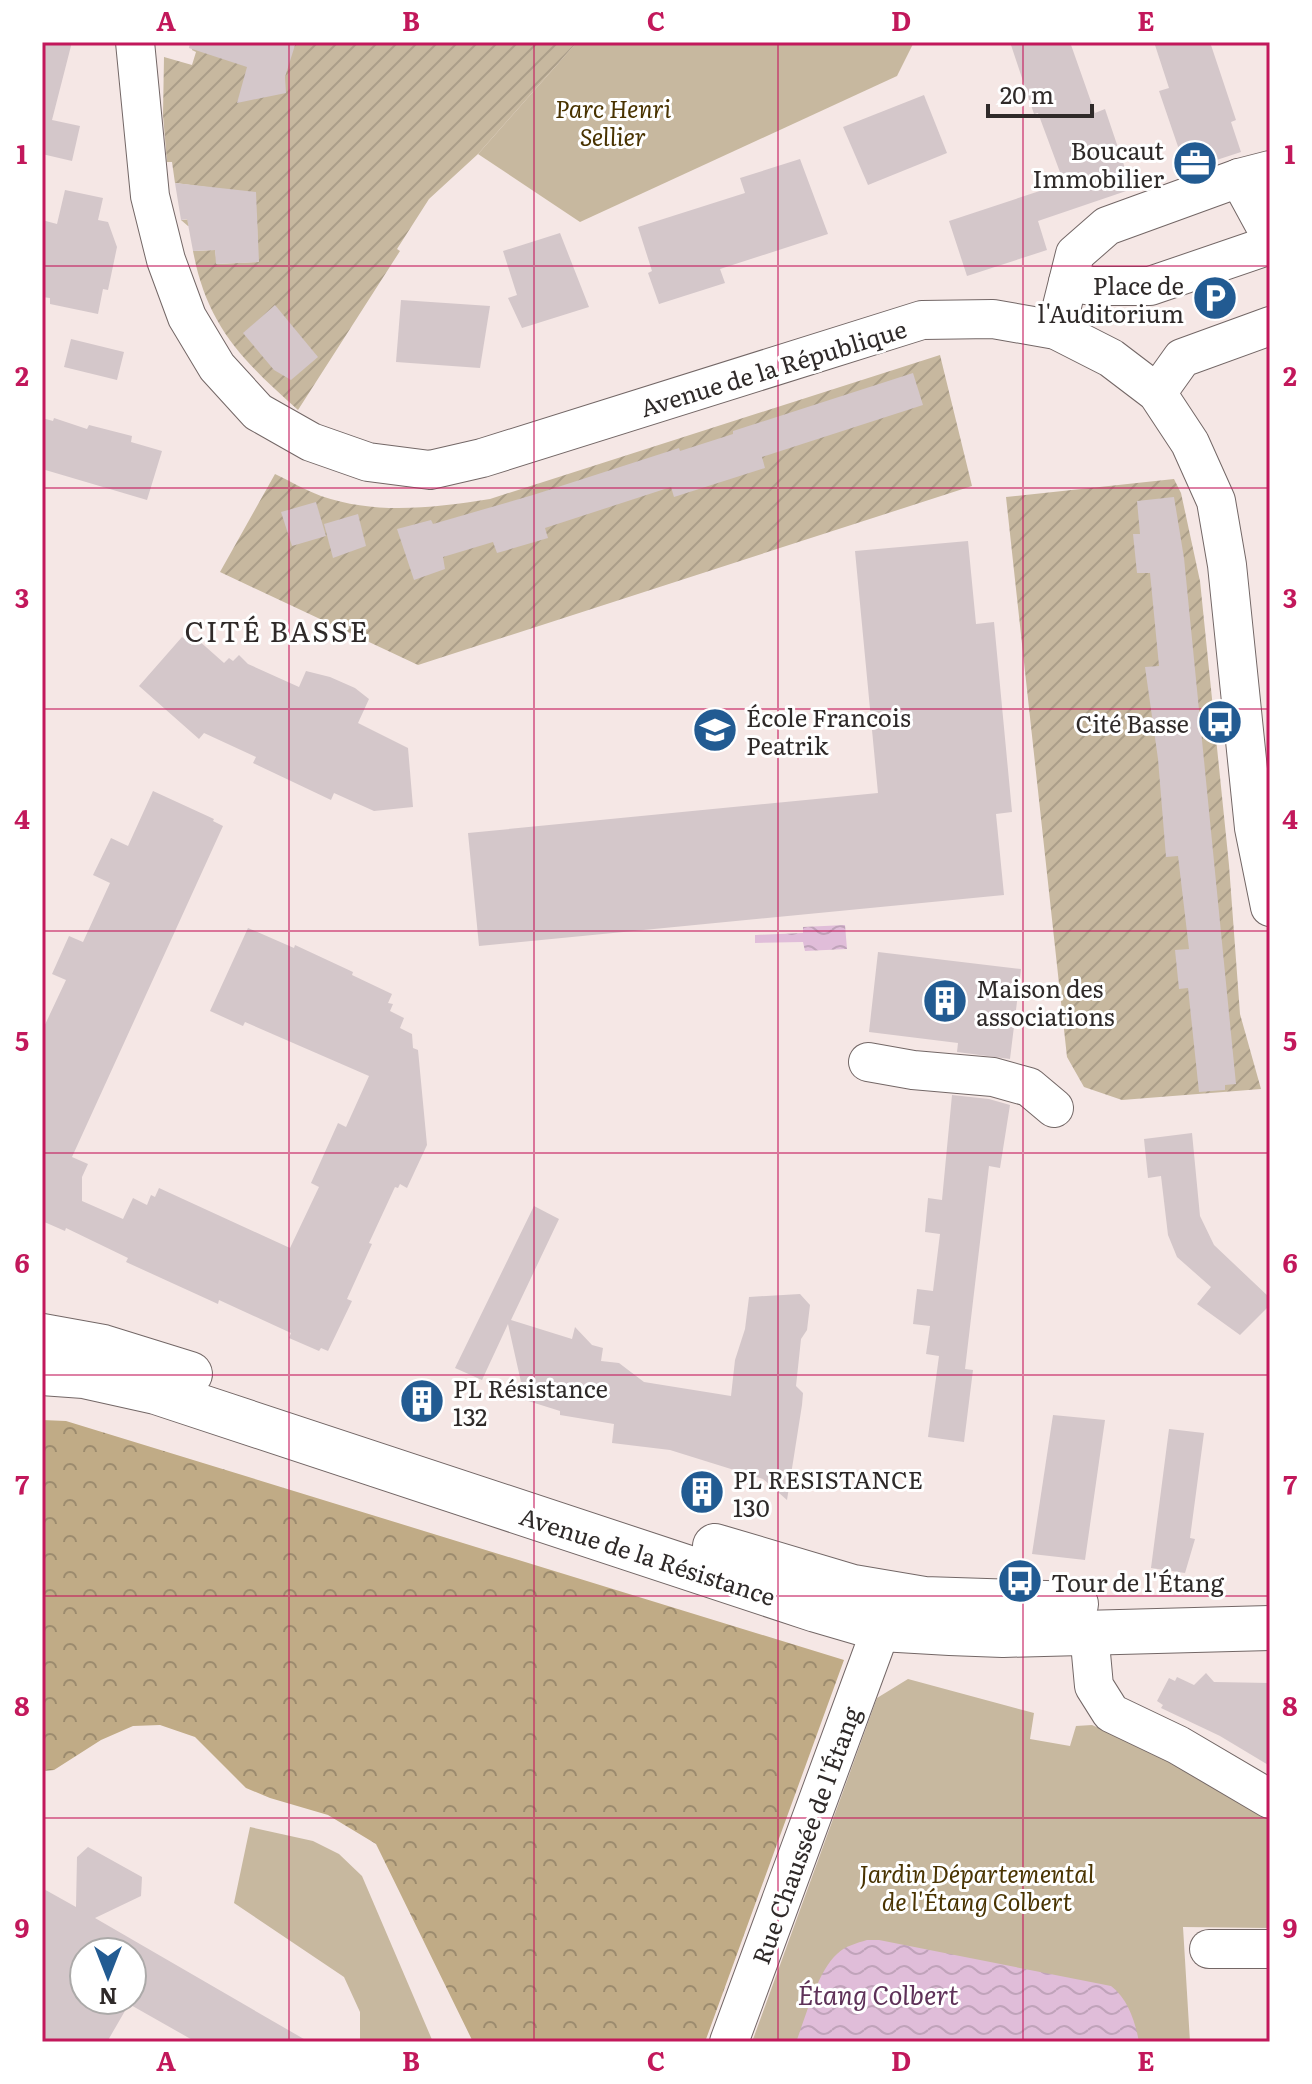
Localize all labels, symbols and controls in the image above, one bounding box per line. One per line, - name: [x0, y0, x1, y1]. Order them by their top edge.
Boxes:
- text: A: [156, 0, 176, 39]
- text: B: [402, 0, 420, 39]
- text: C: [647, 0, 665, 39]
- text: D: [891, 0, 911, 39]
- text: E: [1137, 0, 1155, 39]
- scale bar: [988, 68, 1092, 118]
- text: 20 m: [1000, 76, 1054, 111]
- park label: Parc Henri Sellier: [555, 90, 671, 153]
- place label: Boucaut Immobilier: [1033, 132, 1165, 195]
- text: 1: [17, 133, 28, 172]
- text: 1: [1285, 133, 1296, 172]
- office icon: Boucaut Immobilier: [1171, 139, 1219, 187]
- place label: Place de l'Auditorium: [1037, 267, 1184, 330]
- parking icon: Place de l'Auditorium: [1191, 274, 1239, 322]
- street label: Avenue de la République: [635, 310, 911, 424]
- text: 2: [15, 355, 29, 394]
- text: 2: [1283, 355, 1297, 394]
- text: 3: [15, 577, 29, 616]
- text: 3: [1283, 577, 1297, 616]
- district label: CITÉ BASSE: [184, 609, 370, 651]
- bus stop icon: Cité Basse: [1196, 698, 1244, 746]
- place label: École Francois Peatrik: [746, 699, 911, 762]
- place label: Cité Basse: [1075, 705, 1189, 740]
- school or university icon: École Francois Peatrik: [691, 706, 739, 754]
- text: 4: [14, 798, 30, 837]
- text: 4: [1282, 798, 1298, 837]
- place label: Maison des associations: [976, 970, 1115, 1033]
- building icon: Maison des associations: [921, 977, 969, 1025]
- text: 5: [15, 1020, 29, 1059]
- text: 5: [1283, 1020, 1297, 1059]
- text: 6: [14, 1242, 30, 1281]
- text: 6: [1282, 1242, 1298, 1281]
- place label: PL Résistance 132: [453, 1370, 608, 1433]
- building icon: PL Résistance 132: [398, 1377, 446, 1425]
- place label: PL RESISTANCE 130: [733, 1461, 923, 1524]
- text: 7: [15, 1464, 29, 1503]
- text: 7: [1283, 1464, 1297, 1503]
- building icon: PL RESISTANCE 130: [678, 1468, 726, 1516]
- street label: Avenue de la Résistance: [516, 1497, 780, 1613]
- bus stop icon: Tour de l'Étang: [996, 1557, 1044, 1605]
- place label: Tour de l'Étang: [1051, 1564, 1225, 1599]
- text: 8: [14, 1685, 30, 1724]
- text: 8: [1282, 1685, 1298, 1724]
- street label: Rue Chaussée de l'Étang: [742, 1701, 868, 1969]
- park label: Jardin Départemental de l'Étang Colbert: [860, 1855, 1095, 1918]
- text: 9: [15, 1907, 30, 1946]
- text: 9: [1283, 1907, 1298, 1946]
- north arrow: [68, 1936, 148, 2016]
- water label: Étang Colbert: [797, 1974, 959, 2013]
- text: N: [99, 1981, 117, 2014]
- text: A: [156, 2040, 176, 2079]
- text: B: [402, 2040, 420, 2079]
- text: C: [647, 2040, 665, 2079]
- text: D: [891, 2040, 911, 2079]
- text: E: [1137, 2040, 1155, 2079]

